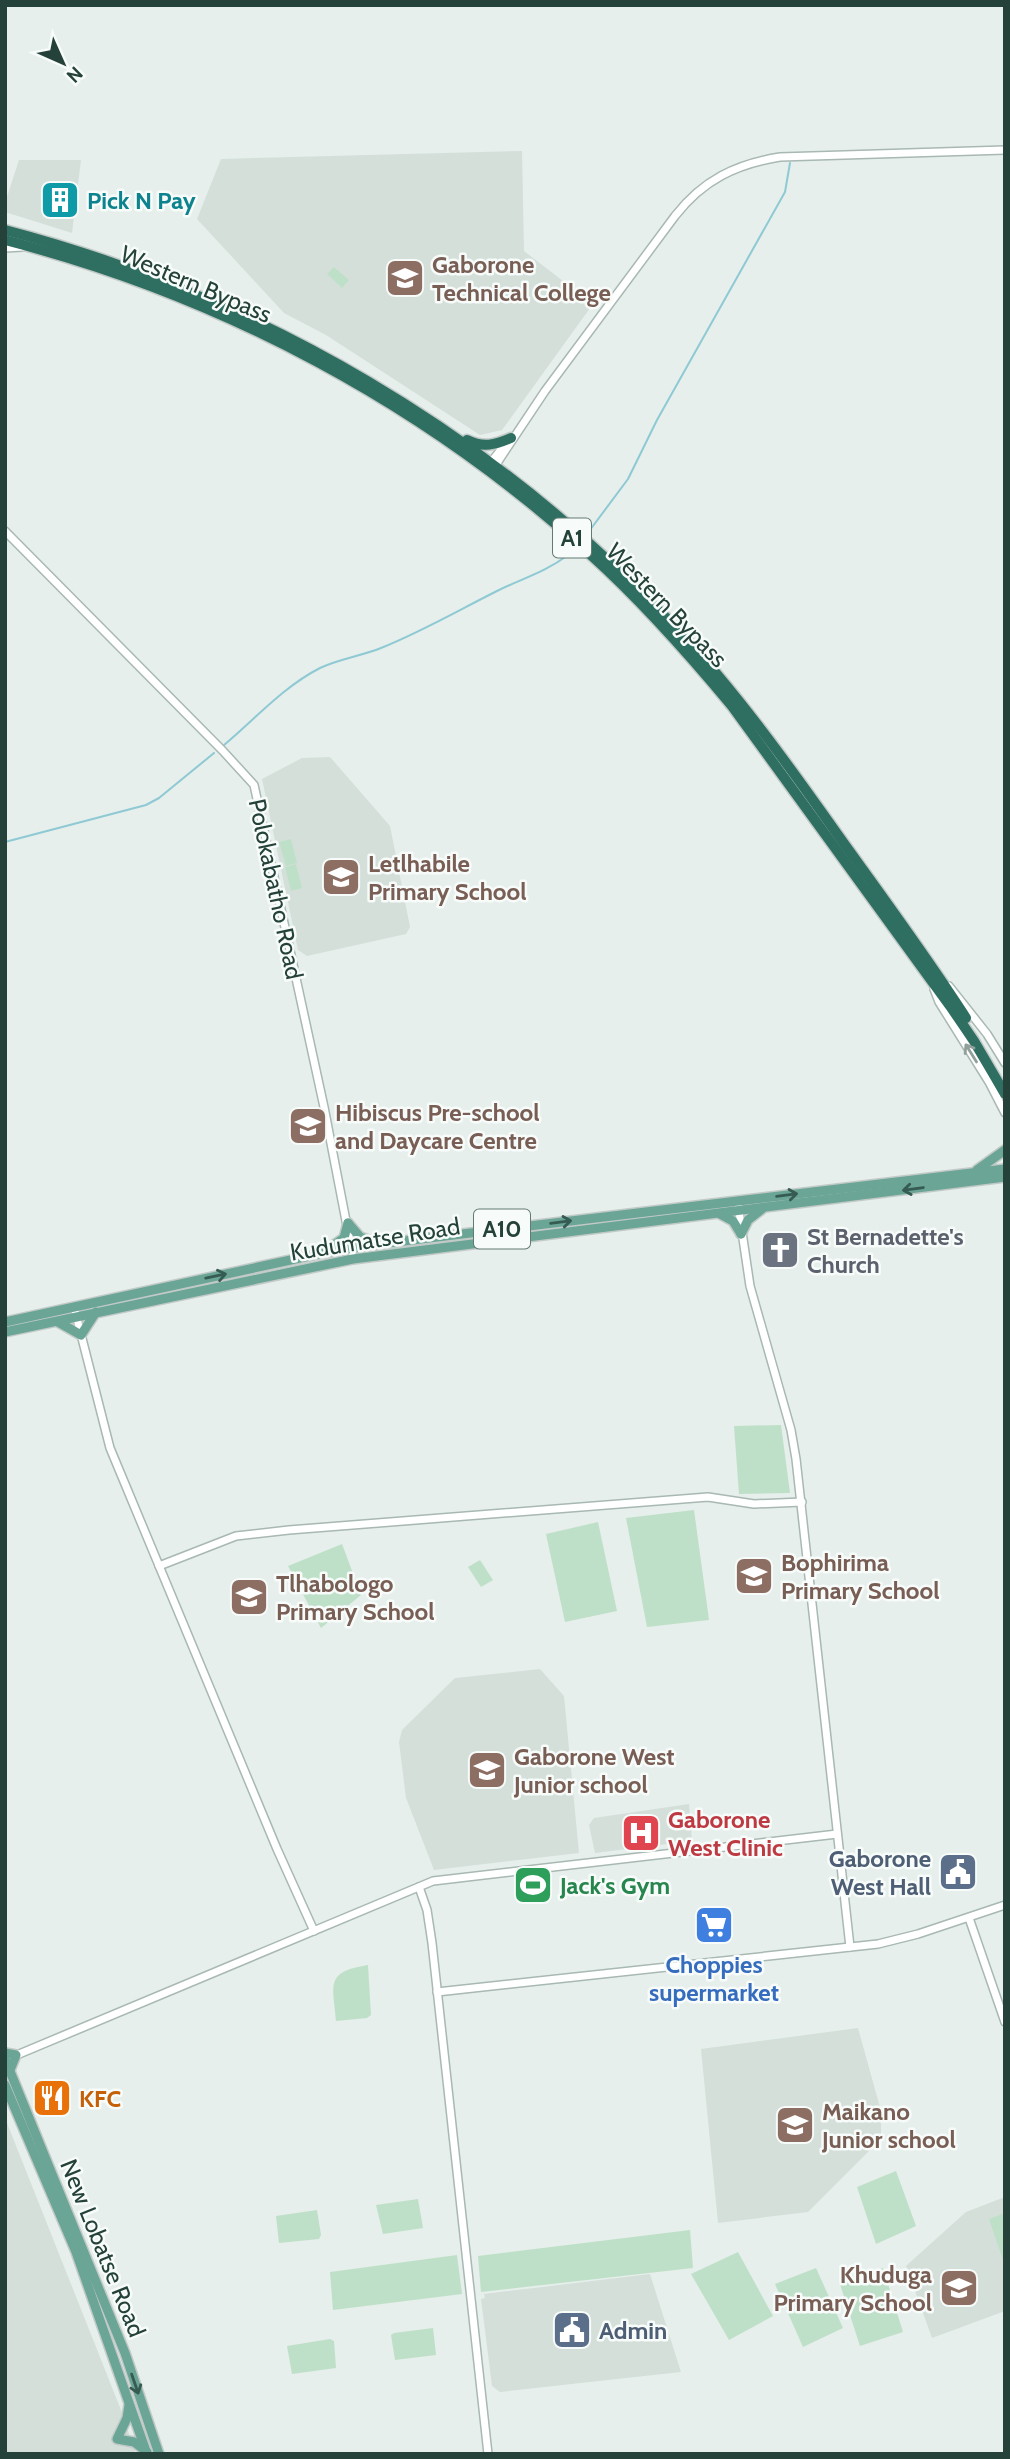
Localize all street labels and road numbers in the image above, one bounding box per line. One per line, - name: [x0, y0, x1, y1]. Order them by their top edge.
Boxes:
- street label: Western Bypass: [116, 239, 276, 329]
- road number: A1: [553, 518, 591, 558]
- street label: Western Bypass: [601, 537, 734, 673]
- street label: Polokabatho Road: [243, 796, 309, 982]
- road number: A10: [474, 1210, 530, 1248]
- street label: Kudumatse Road: [288, 1211, 462, 1267]
- street label: New Lobatse Road: [54, 2155, 152, 2341]

